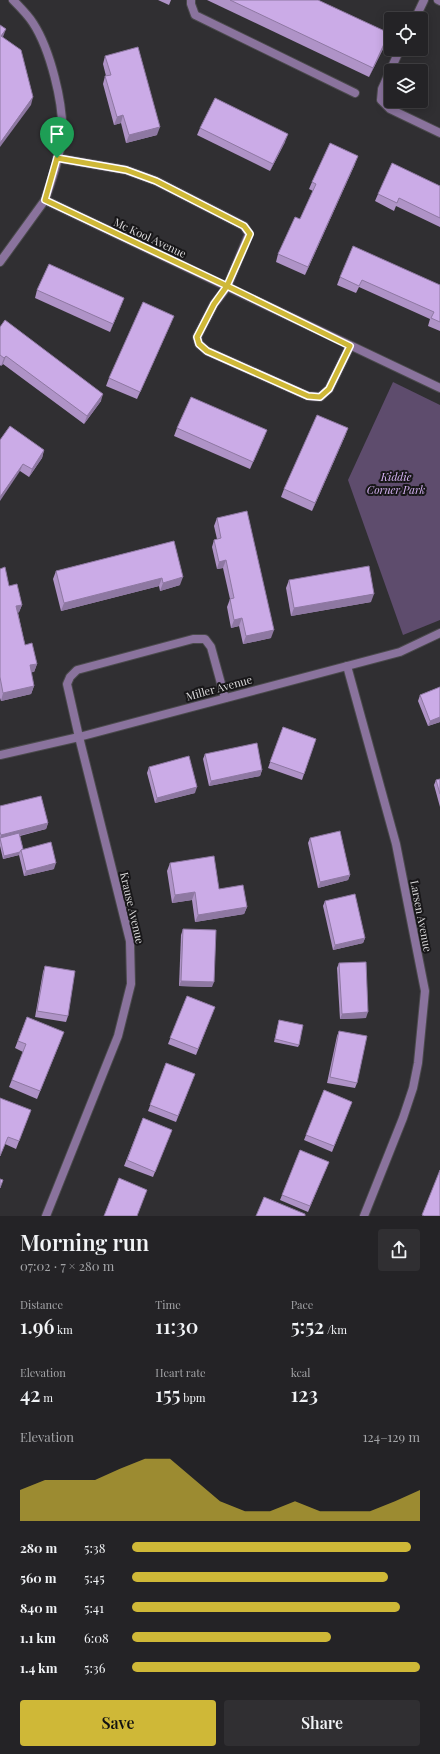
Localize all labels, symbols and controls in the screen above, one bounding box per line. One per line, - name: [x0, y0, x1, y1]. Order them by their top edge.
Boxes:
- map controls: [384, 12, 428, 108]
- button: locate: [384, 12, 428, 56]
- button: layers: [384, 64, 428, 108]
- pin: [40, 117, 74, 158]
- icon: arrive: [46, 123, 68, 145]
- street label: Mc Kool Avenue: [111, 214, 189, 261]
- park label: Kiddie Corner Park: [367, 469, 426, 497]
- street label: Miller Avenue: [184, 671, 254, 704]
- street label: Krause Avenue: [117, 871, 148, 946]
- street label: Larsen Avenue: [407, 879, 436, 953]
- text: Morning run: [20, 1227, 149, 1257]
- button: share: [378, 1229, 420, 1271]
- text: 07:02 · 7 × 280 m: [20, 1257, 114, 1274]
- text: Distance: [20, 1297, 63, 1312]
- text: Time: [155, 1297, 181, 1312]
- text: Pace: [291, 1297, 313, 1312]
- text: 1.96: [20, 1312, 54, 1339]
- text: 11:30: [155, 1312, 198, 1339]
- text: 5:52: [291, 1312, 324, 1339]
- text: km: [54, 1322, 73, 1337]
- text: /km: [324, 1322, 347, 1337]
- text: Elevation: [20, 1365, 66, 1380]
- text: Heart rate: [155, 1365, 206, 1380]
- text: kcal: [291, 1365, 310, 1380]
- text: 42: [20, 1380, 41, 1407]
- text: 155: [155, 1380, 180, 1407]
- text: 123: [291, 1380, 318, 1407]
- text: m: [41, 1390, 53, 1405]
- text: bpm: [180, 1390, 206, 1405]
- text: Elevation: [20, 1428, 74, 1445]
- text: 124–129 m: [363, 1428, 420, 1445]
- text: 280 m: [20, 1539, 57, 1556]
- text: 5:38: [84, 1539, 105, 1556]
- text: 560 m: [20, 1569, 56, 1586]
- text: 5:45: [84, 1569, 105, 1586]
- text: 840 m: [20, 1599, 57, 1616]
- text: 5:41: [84, 1599, 104, 1616]
- text: 1.1 km: [20, 1629, 56, 1646]
- text: 6:08: [84, 1629, 109, 1646]
- text: 1.4 km: [20, 1659, 57, 1676]
- text: 5:36: [84, 1659, 105, 1676]
- button: Save: [20, 1700, 216, 1746]
- button: Share: [224, 1700, 420, 1746]

